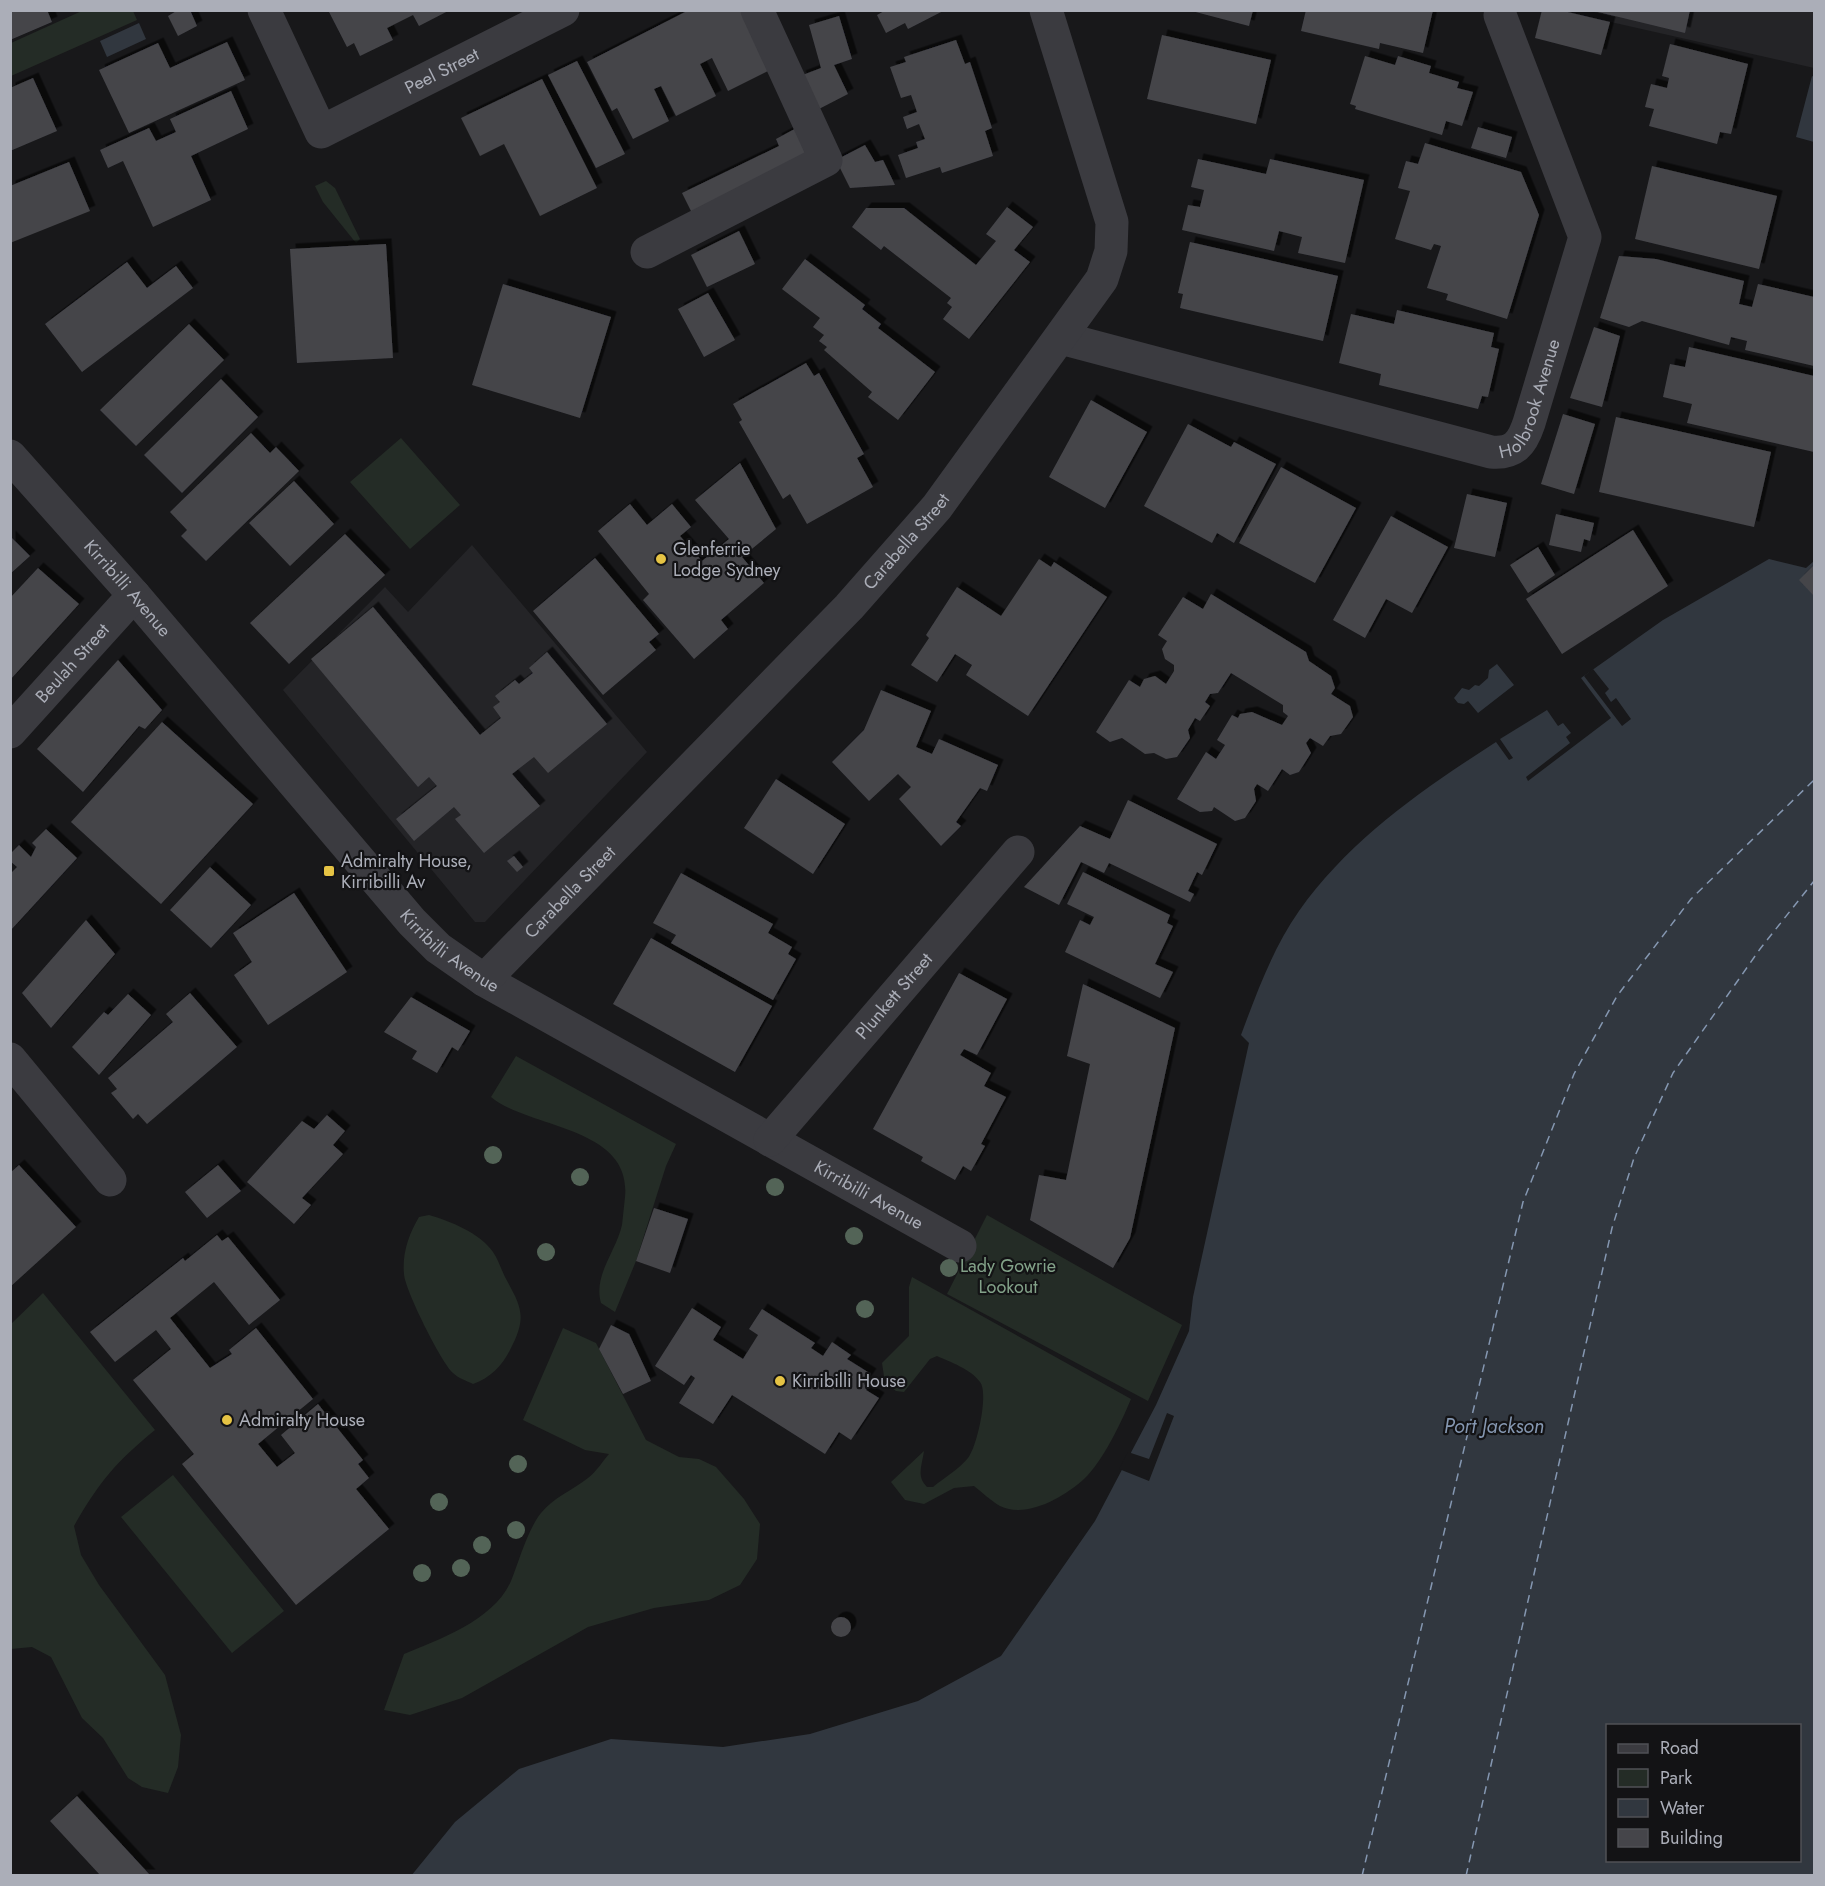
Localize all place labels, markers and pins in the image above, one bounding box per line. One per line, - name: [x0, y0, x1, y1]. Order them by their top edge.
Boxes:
- place label: Glenferrie Lodge Sydney: [673, 536, 781, 583]
- marker: Glenferrie Lodge Sydney: [654, 552, 668, 566]
- place label: Admiralty House, Kirribilli Av: [341, 848, 472, 895]
- marker: Admiralty House, Kirribilli Av: [322, 864, 336, 878]
- place label: Kirribilli House: [792, 1368, 906, 1394]
- marker: Kirribilli House: [773, 1374, 787, 1388]
- place label: Admiralty House: [239, 1407, 365, 1433]
- marker: Admiralty House: [220, 1413, 234, 1427]

